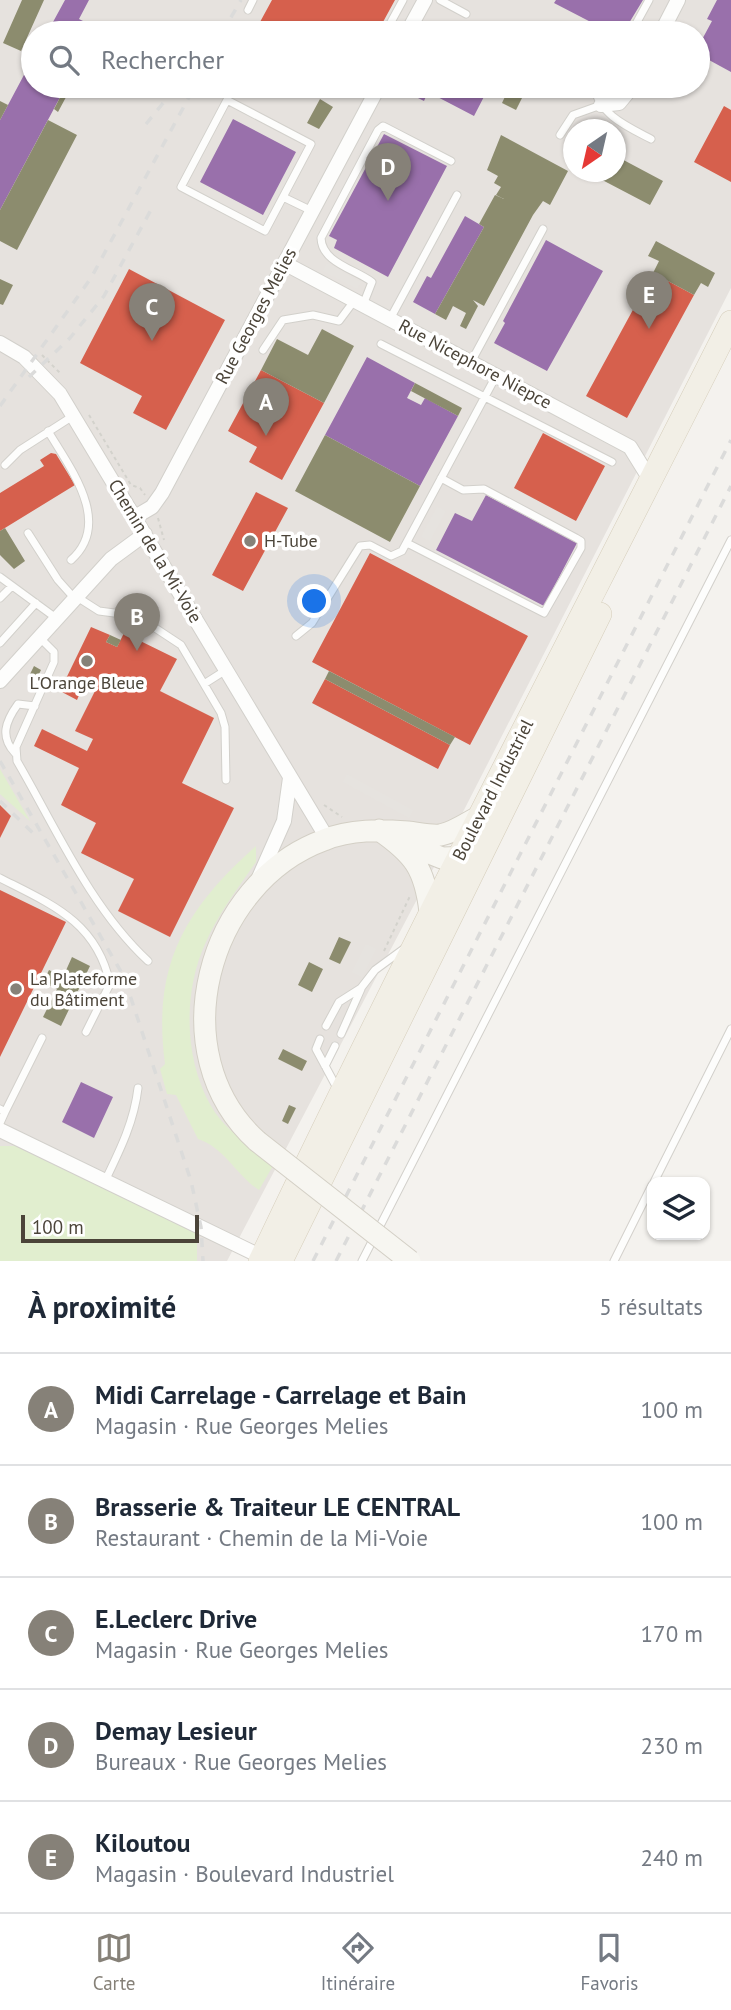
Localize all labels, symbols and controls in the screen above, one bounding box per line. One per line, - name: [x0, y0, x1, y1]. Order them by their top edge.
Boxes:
- search box: [21, 21, 710, 98]
- icon: search: [45, 41, 83, 79]
- text: Rechercher: [101, 43, 224, 76]
- north arrow: [563, 119, 626, 182]
- pin: D: [365, 143, 411, 201]
- street label: Rue Georges Melies: [210, 244, 301, 388]
- pin: E: [626, 271, 672, 329]
- pin: C: [129, 283, 175, 341]
- street label: Rue Nicephore Niepce: [395, 314, 556, 414]
- pin: A: [243, 378, 289, 436]
- street label: Chemin de la Mi-Voie: [103, 475, 207, 627]
- place label: H-Tube: [264, 529, 318, 552]
- marker: H-Tube: [242, 533, 258, 549]
- your location: [297, 584, 331, 618]
- pin: B: [114, 593, 160, 651]
- marker: L'Orange Bleue: [79, 653, 95, 669]
- place label: L'Orange Bleue: [30, 671, 144, 694]
- street label: Boulevard Industriel: [447, 715, 538, 864]
- place label: La Plateforme du Bâtiment: [30, 967, 137, 1011]
- marker: La Plateforme du Bâtiment: [8, 981, 24, 997]
- map controls: [647, 1177, 710, 1240]
- button: layers: [647, 1177, 710, 1240]
- scale bar: [21, 1212, 200, 1244]
- text: 100 m: [32, 1215, 84, 1239]
- text: À proximité: [28, 1287, 176, 1326]
- text: 5 résultats: [599, 1292, 703, 1321]
- text: Midi Carrelage - Carrelage et Bain: [95, 1378, 466, 1411]
- text: A: [44, 1395, 58, 1424]
- text: 100 m: [641, 1395, 703, 1424]
- text: Magasin · Rue Georges Melies: [95, 1411, 389, 1440]
- text: Brasserie & Traiteur LE CENTRAL: [95, 1490, 460, 1523]
- text: B: [44, 1507, 58, 1536]
- text: 100 m: [641, 1507, 703, 1536]
- text: Restaurant · Chemin de la Mi-Voie: [95, 1523, 428, 1552]
- text: E.Leclerc Drive: [95, 1602, 257, 1635]
- text: C: [45, 1619, 57, 1648]
- text: 170 m: [641, 1619, 703, 1648]
- text: Magasin · Rue Georges Melies: [95, 1635, 389, 1664]
- text: Demay Lesieur: [95, 1714, 257, 1747]
- text: D: [44, 1731, 58, 1760]
- text: 230 m: [641, 1731, 703, 1760]
- text: Bureaux · Rue Georges Melies: [95, 1747, 387, 1776]
- text: Kiloutou: [95, 1826, 191, 1859]
- text: E: [45, 1843, 57, 1872]
- text: 240 m: [641, 1843, 703, 1872]
- text: Magasin · Boulevard Industriel: [95, 1859, 394, 1888]
- tab: Carte: [93, 1929, 136, 1995]
- tab: Itinéraire: [321, 1929, 395, 1995]
- tab: Favoris: [580, 1929, 638, 1995]

